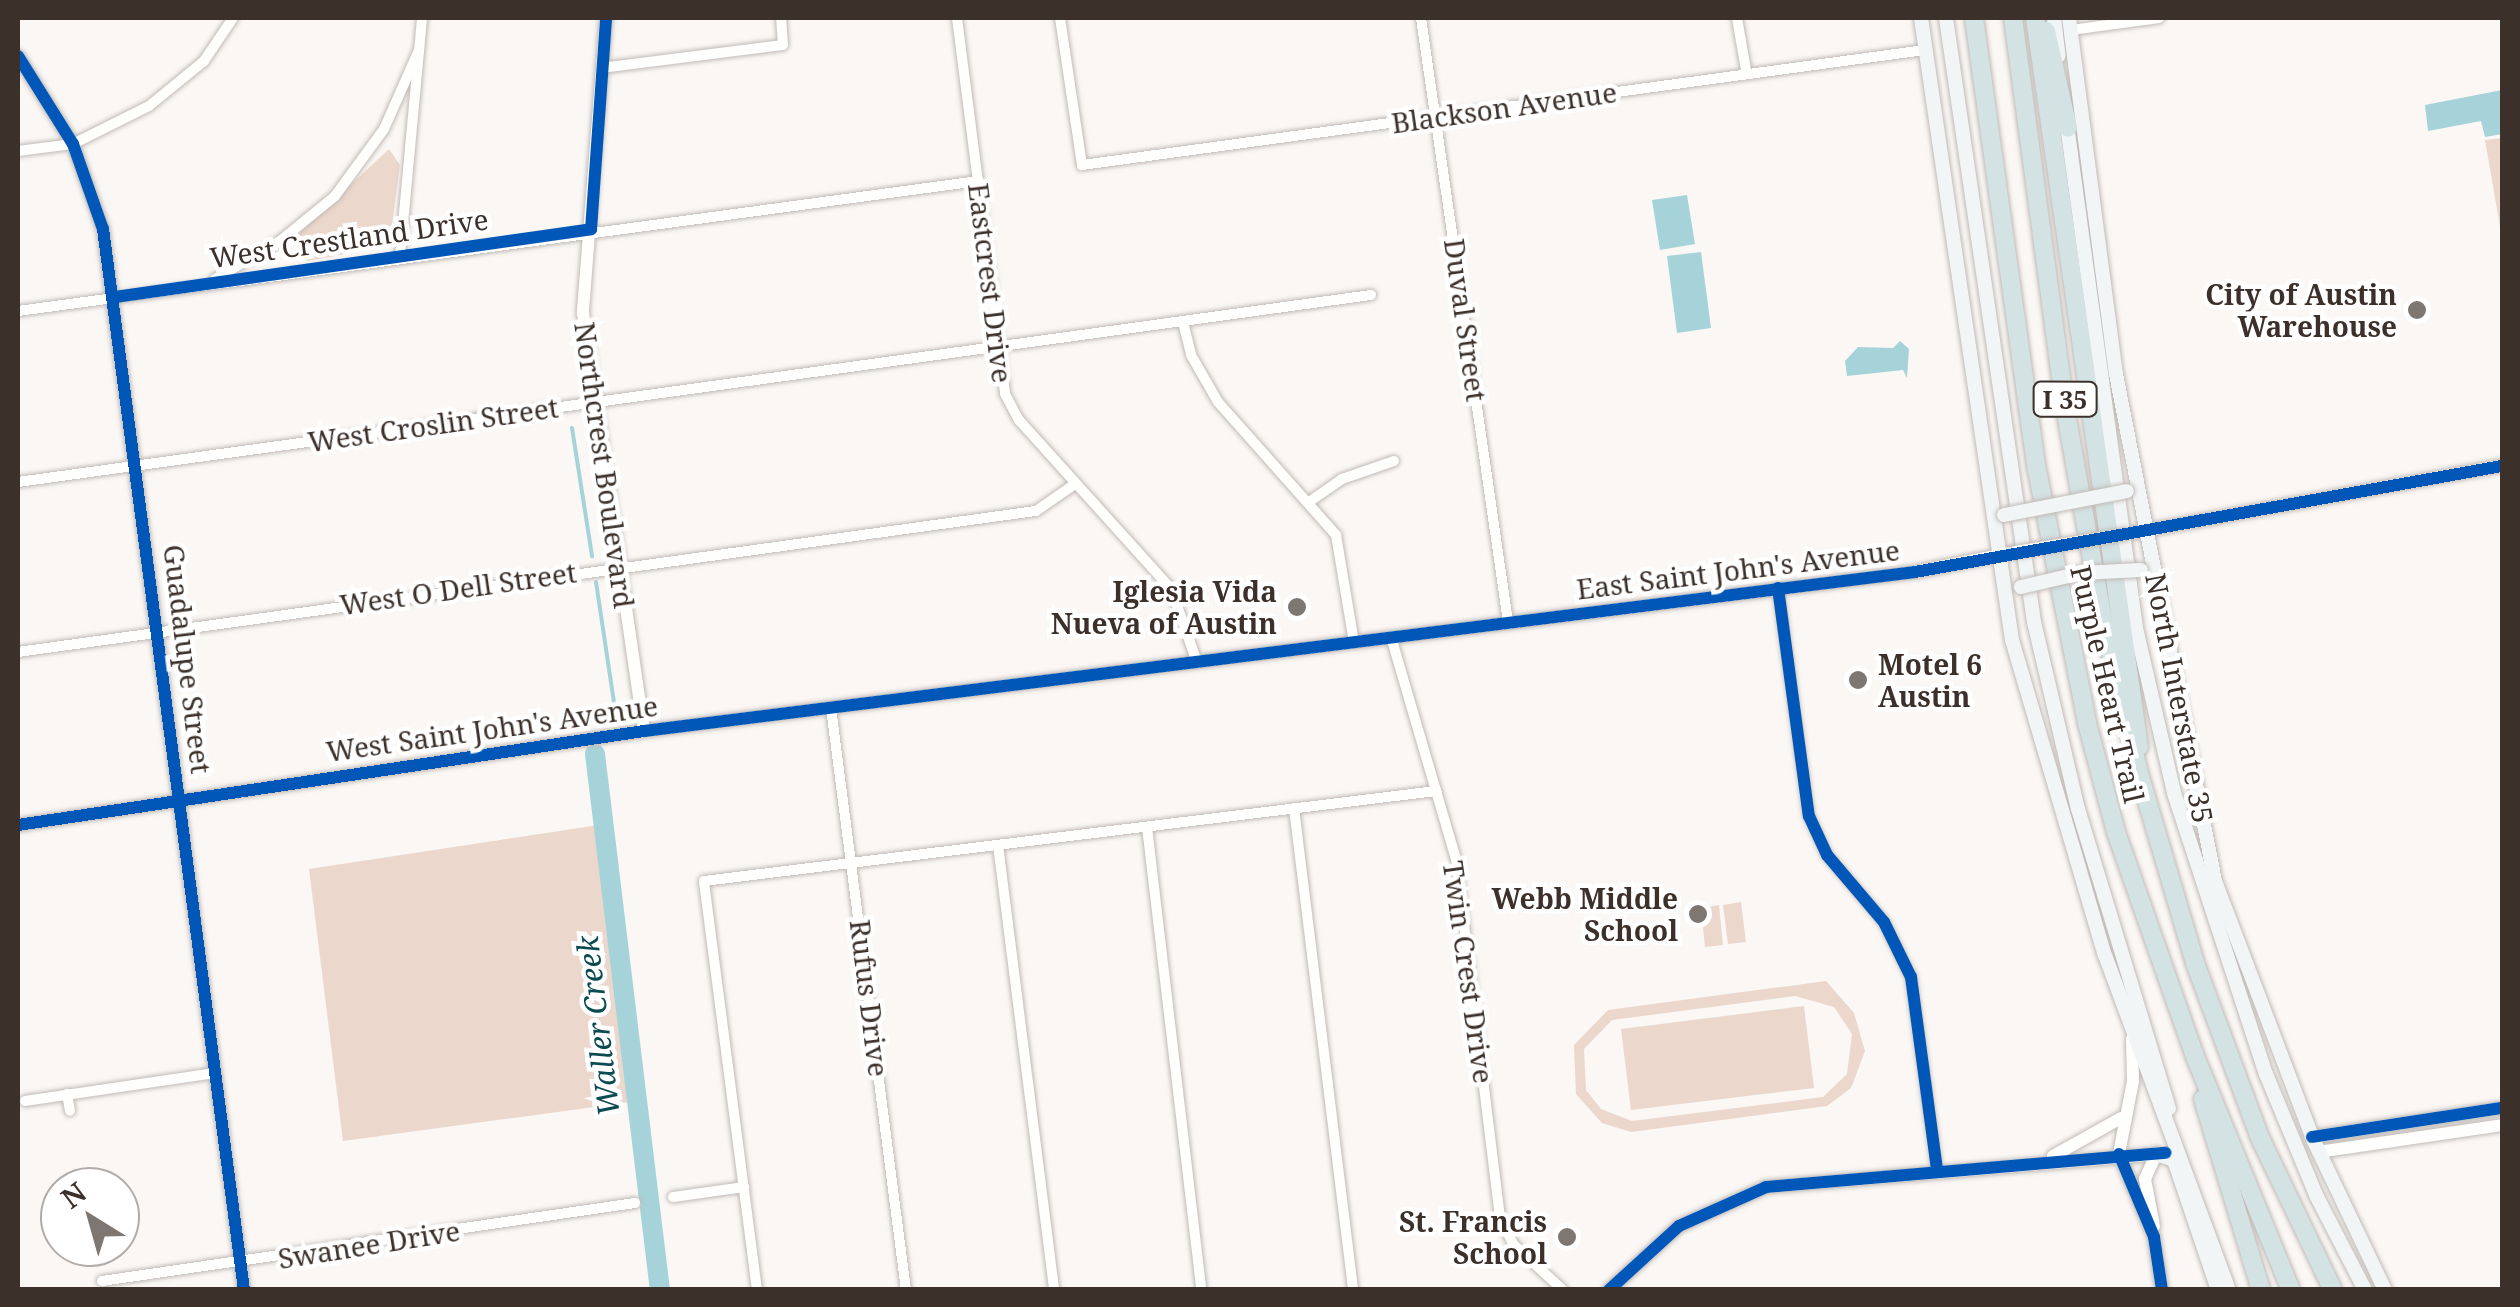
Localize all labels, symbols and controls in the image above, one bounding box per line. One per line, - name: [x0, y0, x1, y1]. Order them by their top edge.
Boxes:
- street label: Blackson Avenue: [1389, 75, 1619, 139]
- street label: Eastcrest Drive: [962, 181, 1020, 385]
- street label: West Crestland Drive: [208, 202, 490, 274]
- street label: Duval Street: [1438, 236, 1494, 404]
- place label: City of Austin Warehouse: [2205, 277, 2397, 343]
- marker: City of Austin Warehouse: [2406, 299, 2428, 321]
- street label: Northcrest Boulevard: [568, 320, 642, 610]
- road number: I 35: [2032, 379, 2098, 419]
- street label: West Croslin Street: [306, 390, 560, 458]
- street label: East Saint John's Avenue: [1575, 533, 1901, 605]
- street label: Guadalupe Street: [157, 543, 219, 775]
- street label: West O Dell Street: [338, 555, 578, 621]
- street label: Purple Heart Trail: [2064, 562, 2152, 806]
- street label: North Interstate 35: [2139, 570, 2221, 826]
- place label: Iglesia Vida Nueva of Austin: [1051, 574, 1277, 640]
- marker: Iglesia Vida Nueva of Austin: [1286, 596, 1308, 618]
- place label: Motel 6 Austin: [1878, 647, 1982, 713]
- marker: Motel 6 Austin: [1847, 669, 1869, 691]
- street label: West Saint John's Avenue: [324, 688, 660, 768]
- street label: Twin Crest Drive: [1437, 859, 1501, 1085]
- place label: Webb Middle School: [1491, 881, 1678, 947]
- marker: Webb Middle School: [1687, 903, 1709, 925]
- street label: Rufus Drive: [844, 918, 896, 1078]
- water label: Waller Creek: [569, 934, 627, 1118]
- north arrow: [40, 1167, 140, 1267]
- text: N: [53, 1173, 93, 1216]
- place label: St. Francis School: [1399, 1204, 1547, 1270]
- street label: Swanee Drive: [276, 1213, 462, 1275]
- marker: St. Francis School: [1556, 1226, 1578, 1248]

